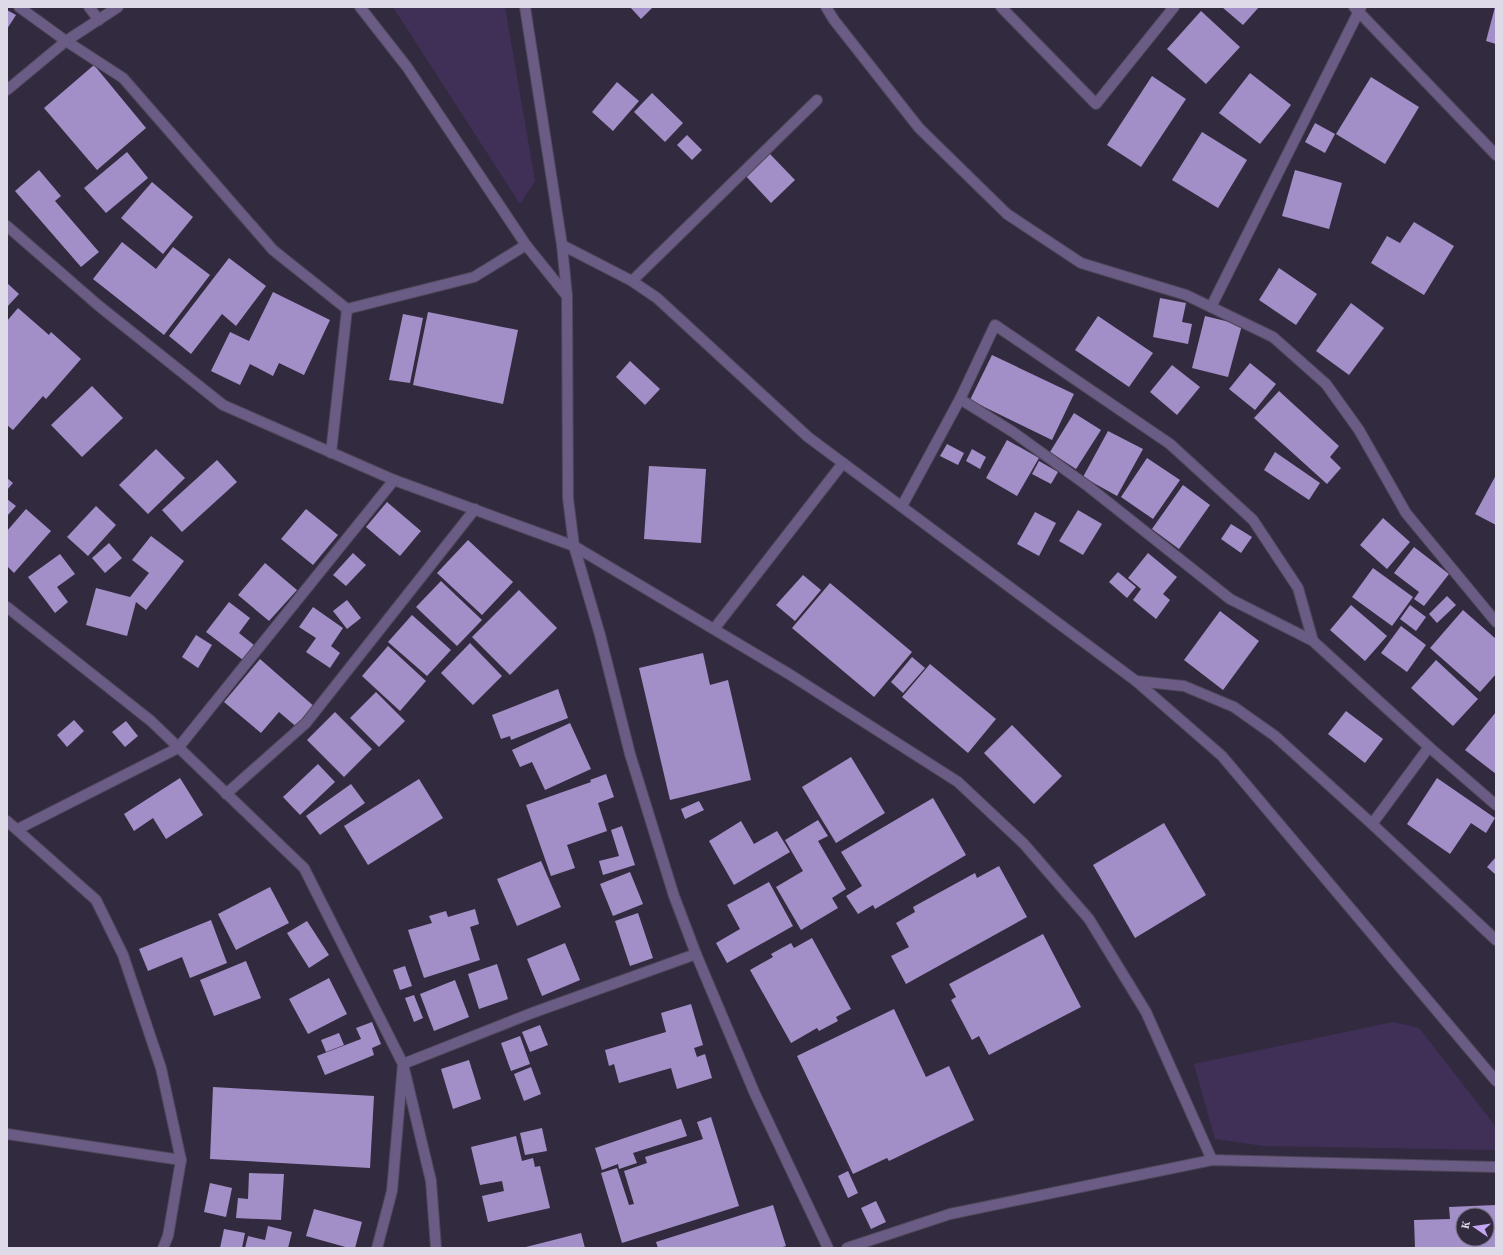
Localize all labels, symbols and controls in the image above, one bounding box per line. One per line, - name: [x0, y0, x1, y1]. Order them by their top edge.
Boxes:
- north arrow: [1455, 1207, 1495, 1247]
- text: K: [1458, 1219, 1474, 1230]

